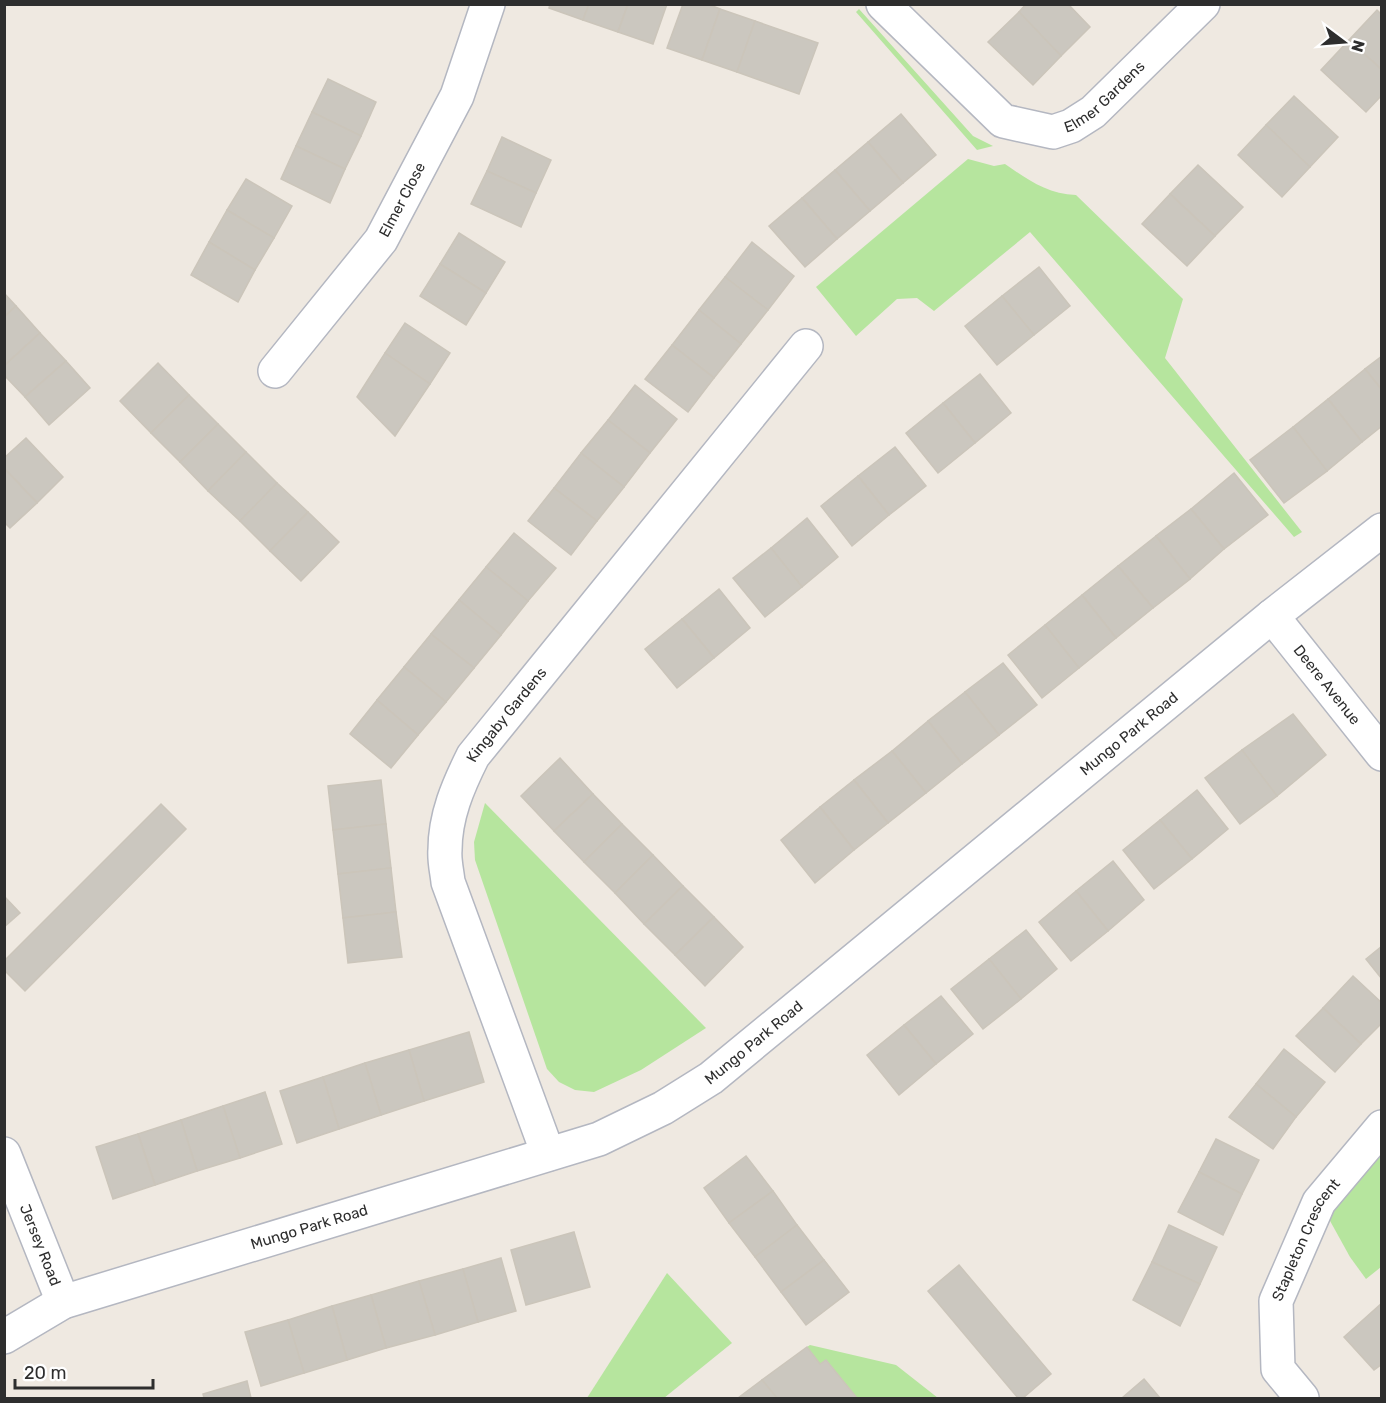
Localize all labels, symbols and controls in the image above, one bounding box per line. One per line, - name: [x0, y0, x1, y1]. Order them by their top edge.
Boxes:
- north arrow: [1314, 12, 1374, 72]
- text: N: [1347, 38, 1369, 54]
- street label: Elmer Gardens: [1062, 57, 1149, 137]
- street label: Elmer Close: [375, 159, 429, 240]
- street label: Deere Avenue: [1290, 641, 1364, 728]
- street label: Kingaby Gardens: [462, 663, 551, 765]
- street label: Mungo Park Road: [1076, 688, 1182, 779]
- street label: Mungo Park Road: [701, 997, 806, 1088]
- street label: Stapleton Crescent: [1268, 1175, 1344, 1304]
- street label: Mungo Park Road: [248, 1201, 370, 1253]
- street label: Jersey Road: [16, 1202, 65, 1289]
- scale bar: [15, 1352, 153, 1390]
- text: 20 m: [24, 1362, 66, 1384]

